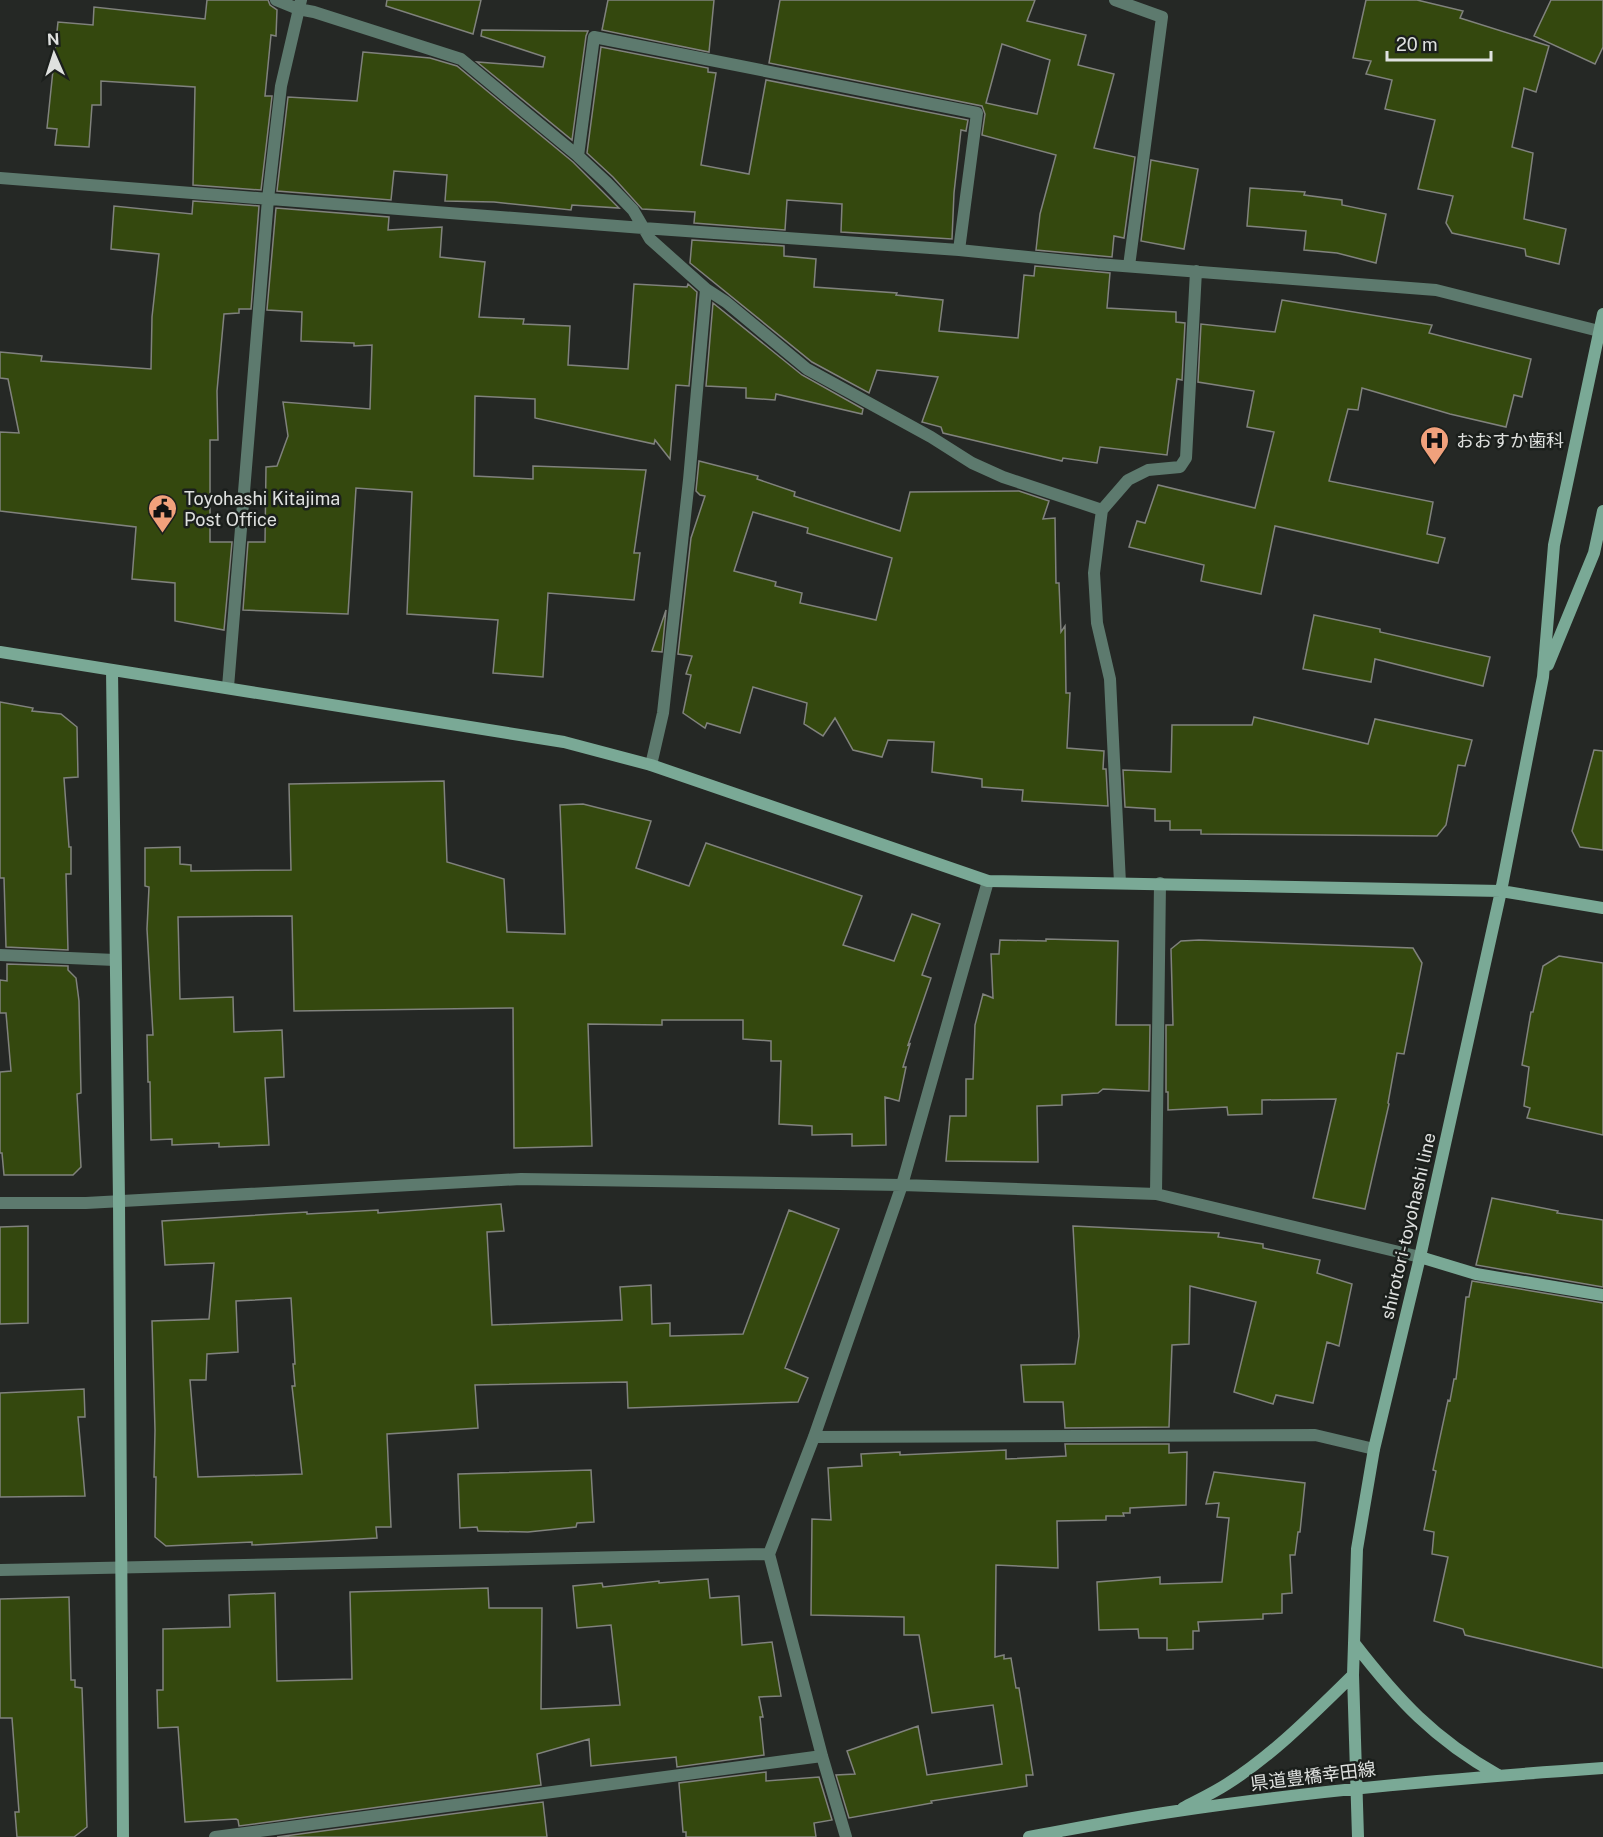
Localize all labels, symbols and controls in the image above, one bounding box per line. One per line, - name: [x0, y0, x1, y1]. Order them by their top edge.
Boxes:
- north arrow: [24, 24, 84, 84]
- scale bar: [1387, 24, 1490, 62]
- text: N: [46, 30, 60, 49]
- text: 20 m: [1396, 34, 1438, 55]
- hospital icon: おおすか歯科: [1419, 424, 1451, 466]
- place label: おおすか歯科: [1456, 430, 1564, 451]
- place label: Toyohashi Kitajima Post Office: [184, 488, 340, 530]
- public building icon: Toyohashi Kitajima Post Office: [147, 492, 179, 534]
- street label: shirotori-toyohashi line: [1376, 1131, 1440, 1321]
- street label: 県道豊橋幸田線: [1249, 1758, 1377, 1794]

